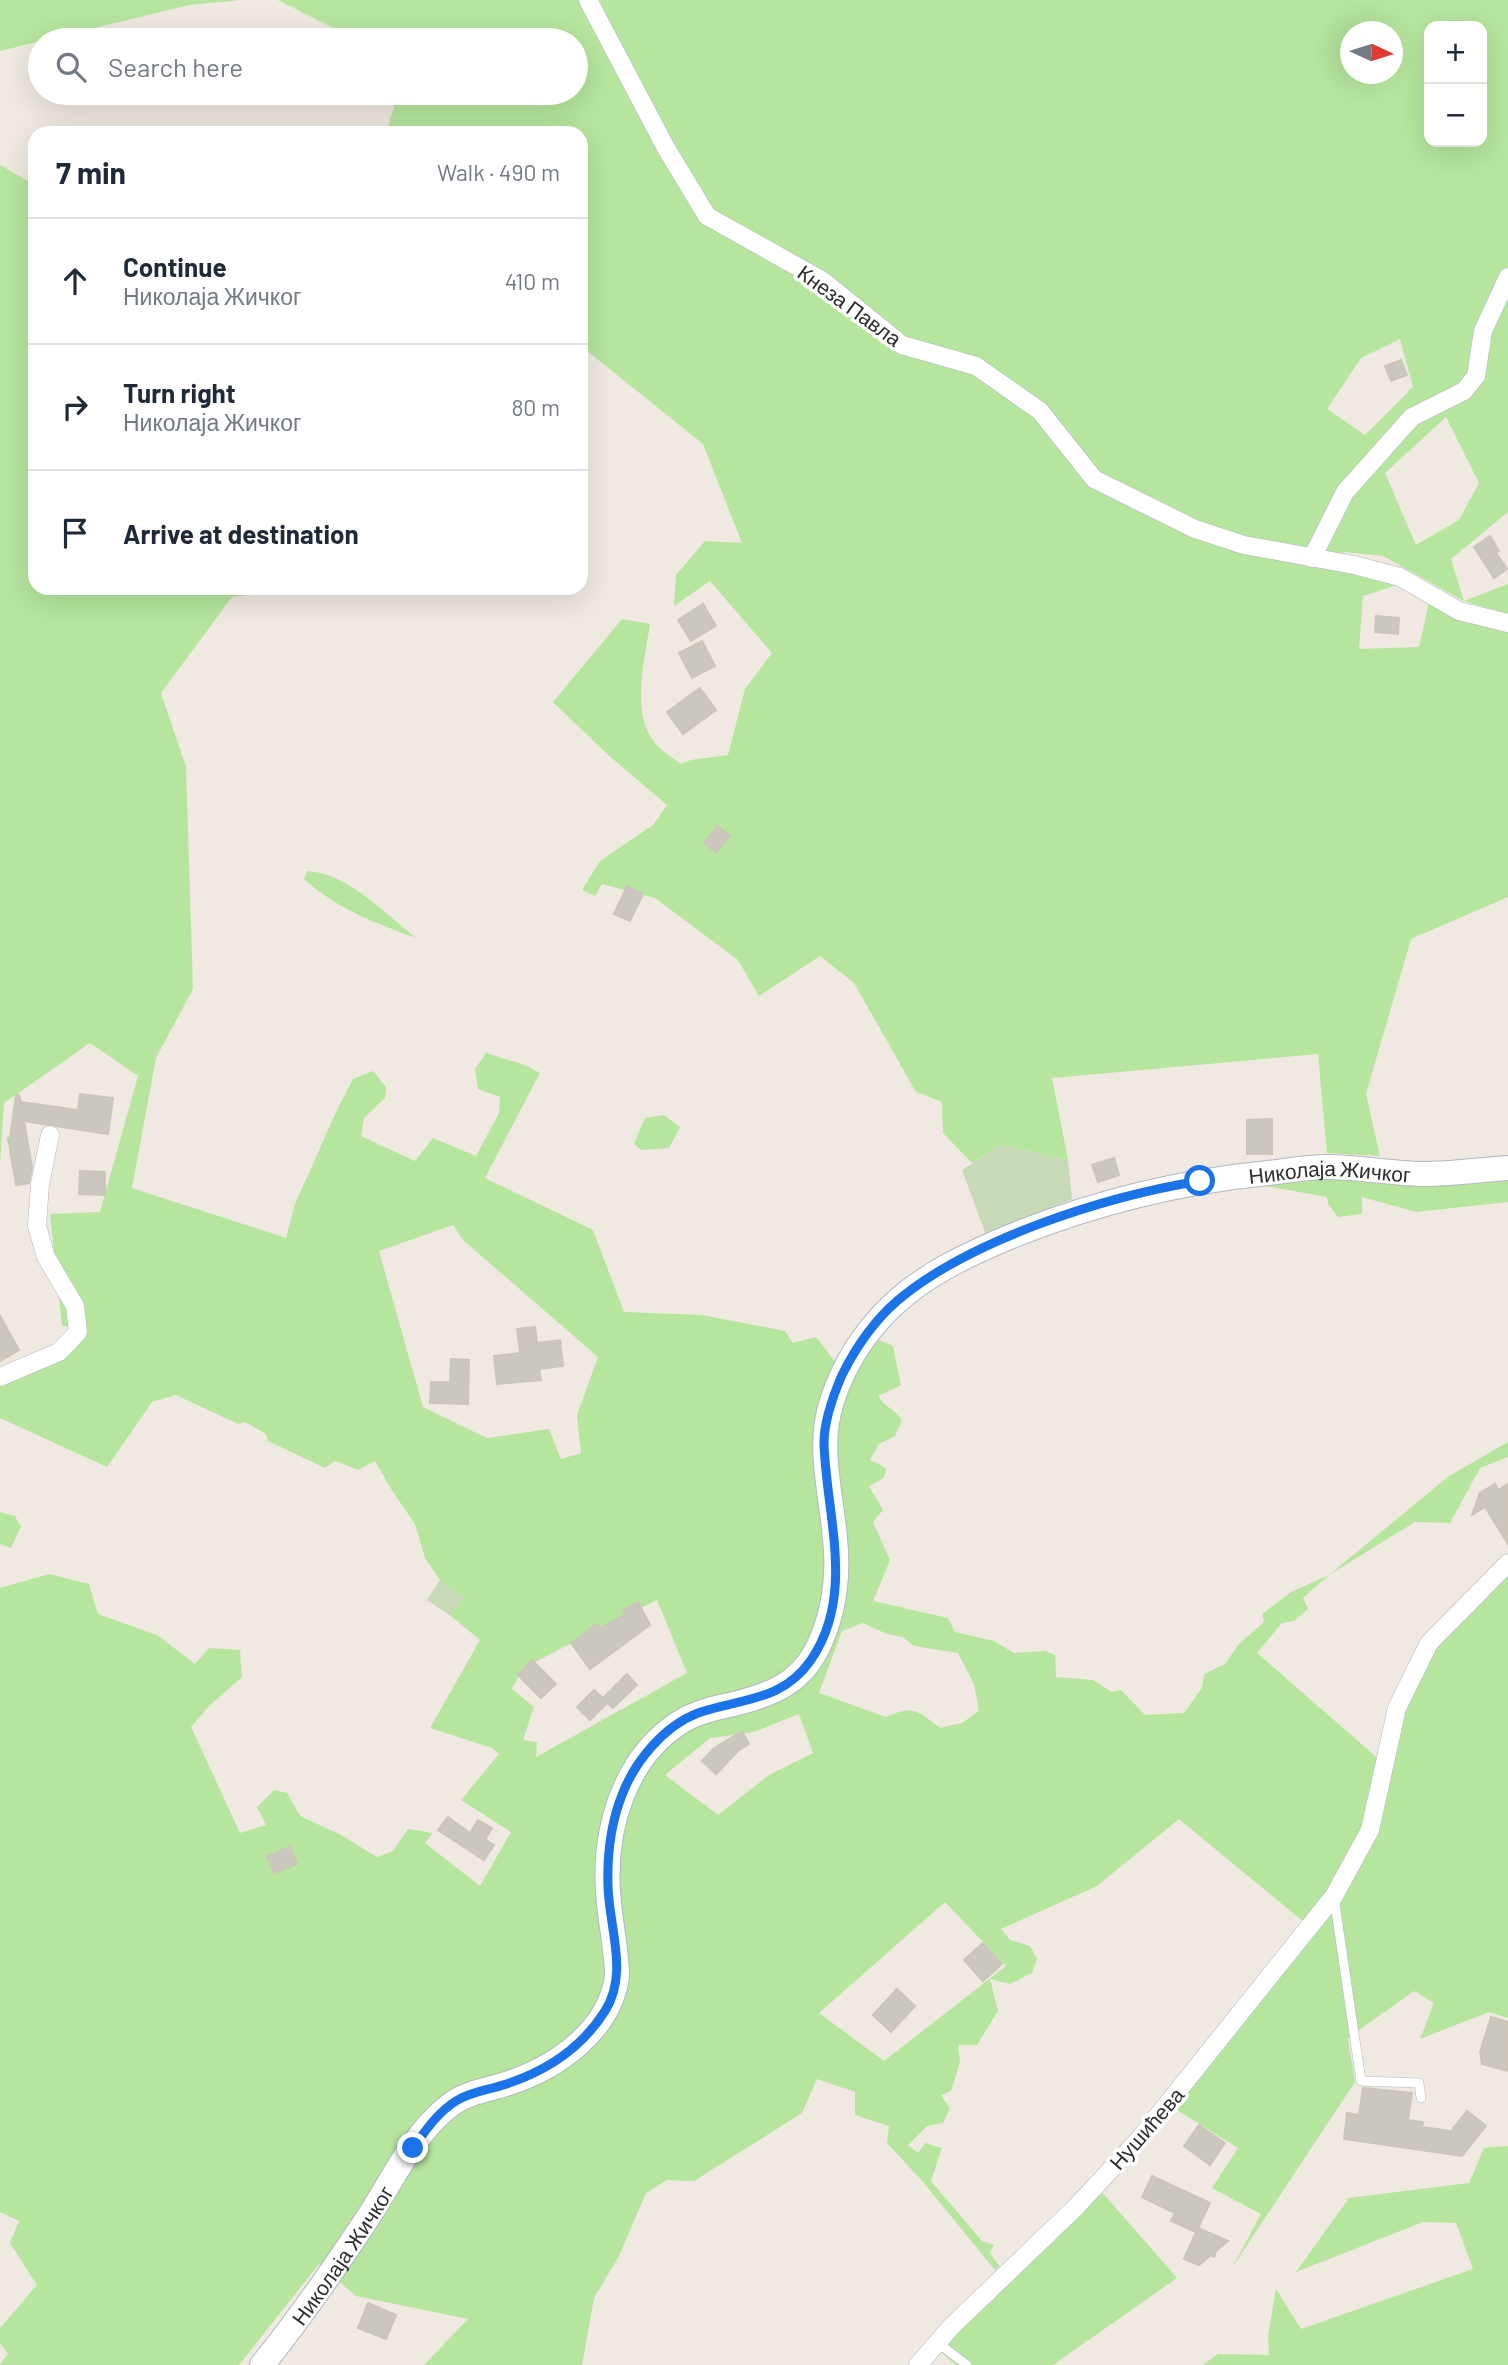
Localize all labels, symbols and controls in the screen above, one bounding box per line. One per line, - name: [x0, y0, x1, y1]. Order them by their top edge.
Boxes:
- north arrow: [1340, 21, 1403, 84]
- map controls: [1424, 21, 1487, 147]
- button: +: [1424, 21, 1487, 84]
- search box: [28, 28, 588, 105]
- icon: search: [52, 48, 90, 86]
- text: Search here: [108, 51, 243, 82]
- button: −: [1424, 84, 1487, 147]
- text: 7 min: [56, 154, 126, 190]
- text: Walk · 490 m: [437, 158, 560, 186]
- text: Continue: [123, 251, 227, 282]
- street label: Кнеза Павла: [793, 259, 907, 351]
- icon: ahead: [56, 262, 94, 300]
- text: 410 m: [505, 267, 560, 295]
- text: Николаја Жичког: [123, 282, 301, 310]
- text: Turn right: [123, 377, 236, 408]
- icon: right: [56, 388, 94, 426]
- text: 80 m: [511, 393, 560, 421]
- text: Николаја Жичког: [123, 408, 301, 436]
- icon: arrive: [56, 514, 94, 552]
- text: Arrive at destination: [123, 518, 359, 549]
- street label: Николаја Жичког: [1247, 1154, 1412, 1188]
- route start: [1184, 1165, 1215, 1196]
- street label: Нушићева: [1104, 2082, 1189, 2174]
- route end: [397, 2132, 428, 2163]
- street label: Николаја Жичког: [285, 2181, 398, 2329]

